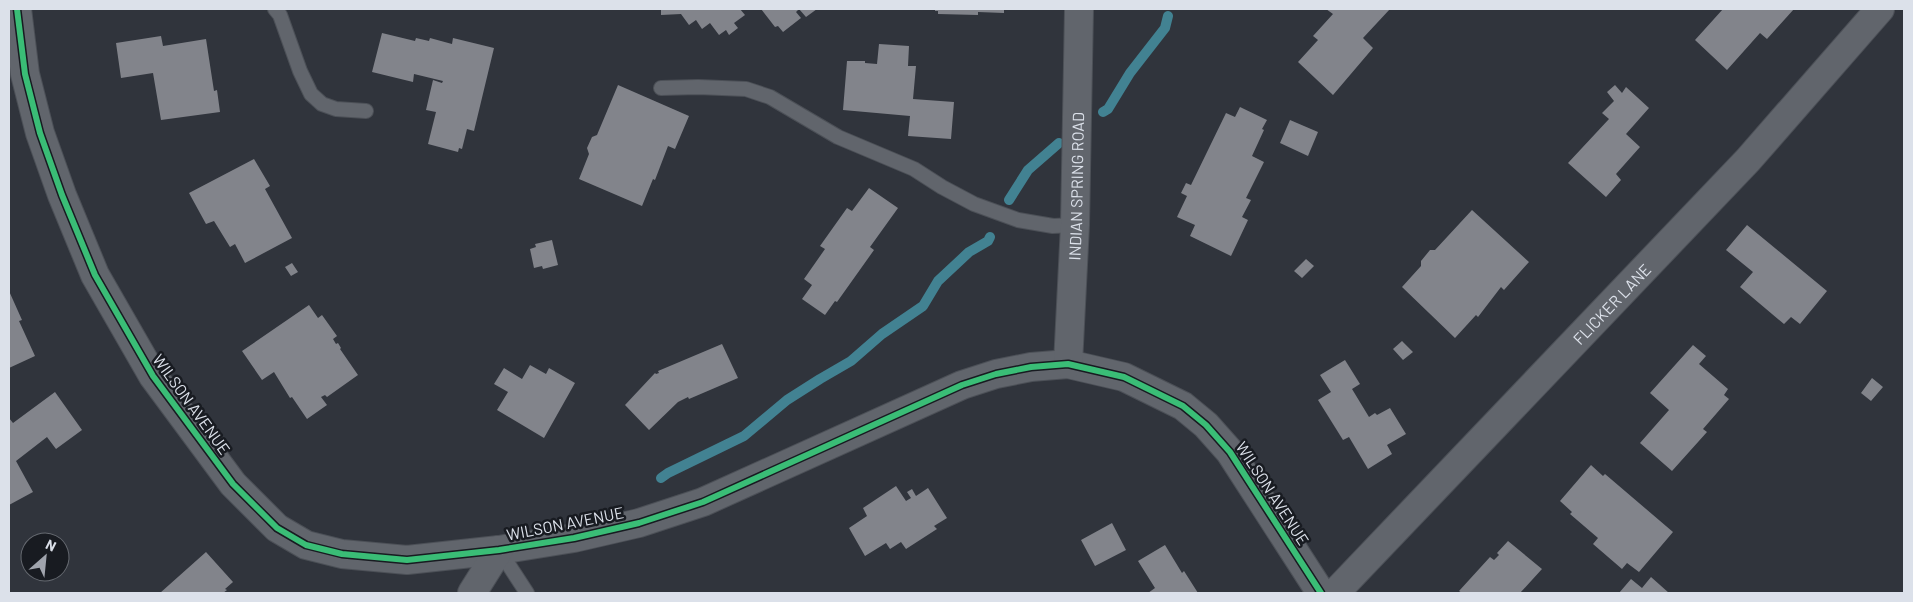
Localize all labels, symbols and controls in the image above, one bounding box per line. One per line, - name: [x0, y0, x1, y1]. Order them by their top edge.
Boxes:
- street label: INDIAN SPRING ROAD: [1064, 112, 1087, 261]
- street label: FLICKER LANE: [1568, 259, 1654, 348]
- street label: WILSON AVENUE: [149, 350, 235, 458]
- street label: WILSON AVENUE: [1233, 438, 1313, 548]
- street label: WILSON AVENUE: [505, 502, 625, 544]
- north arrow: [20, 532, 70, 582]
- text: N: [43, 535, 59, 555]

